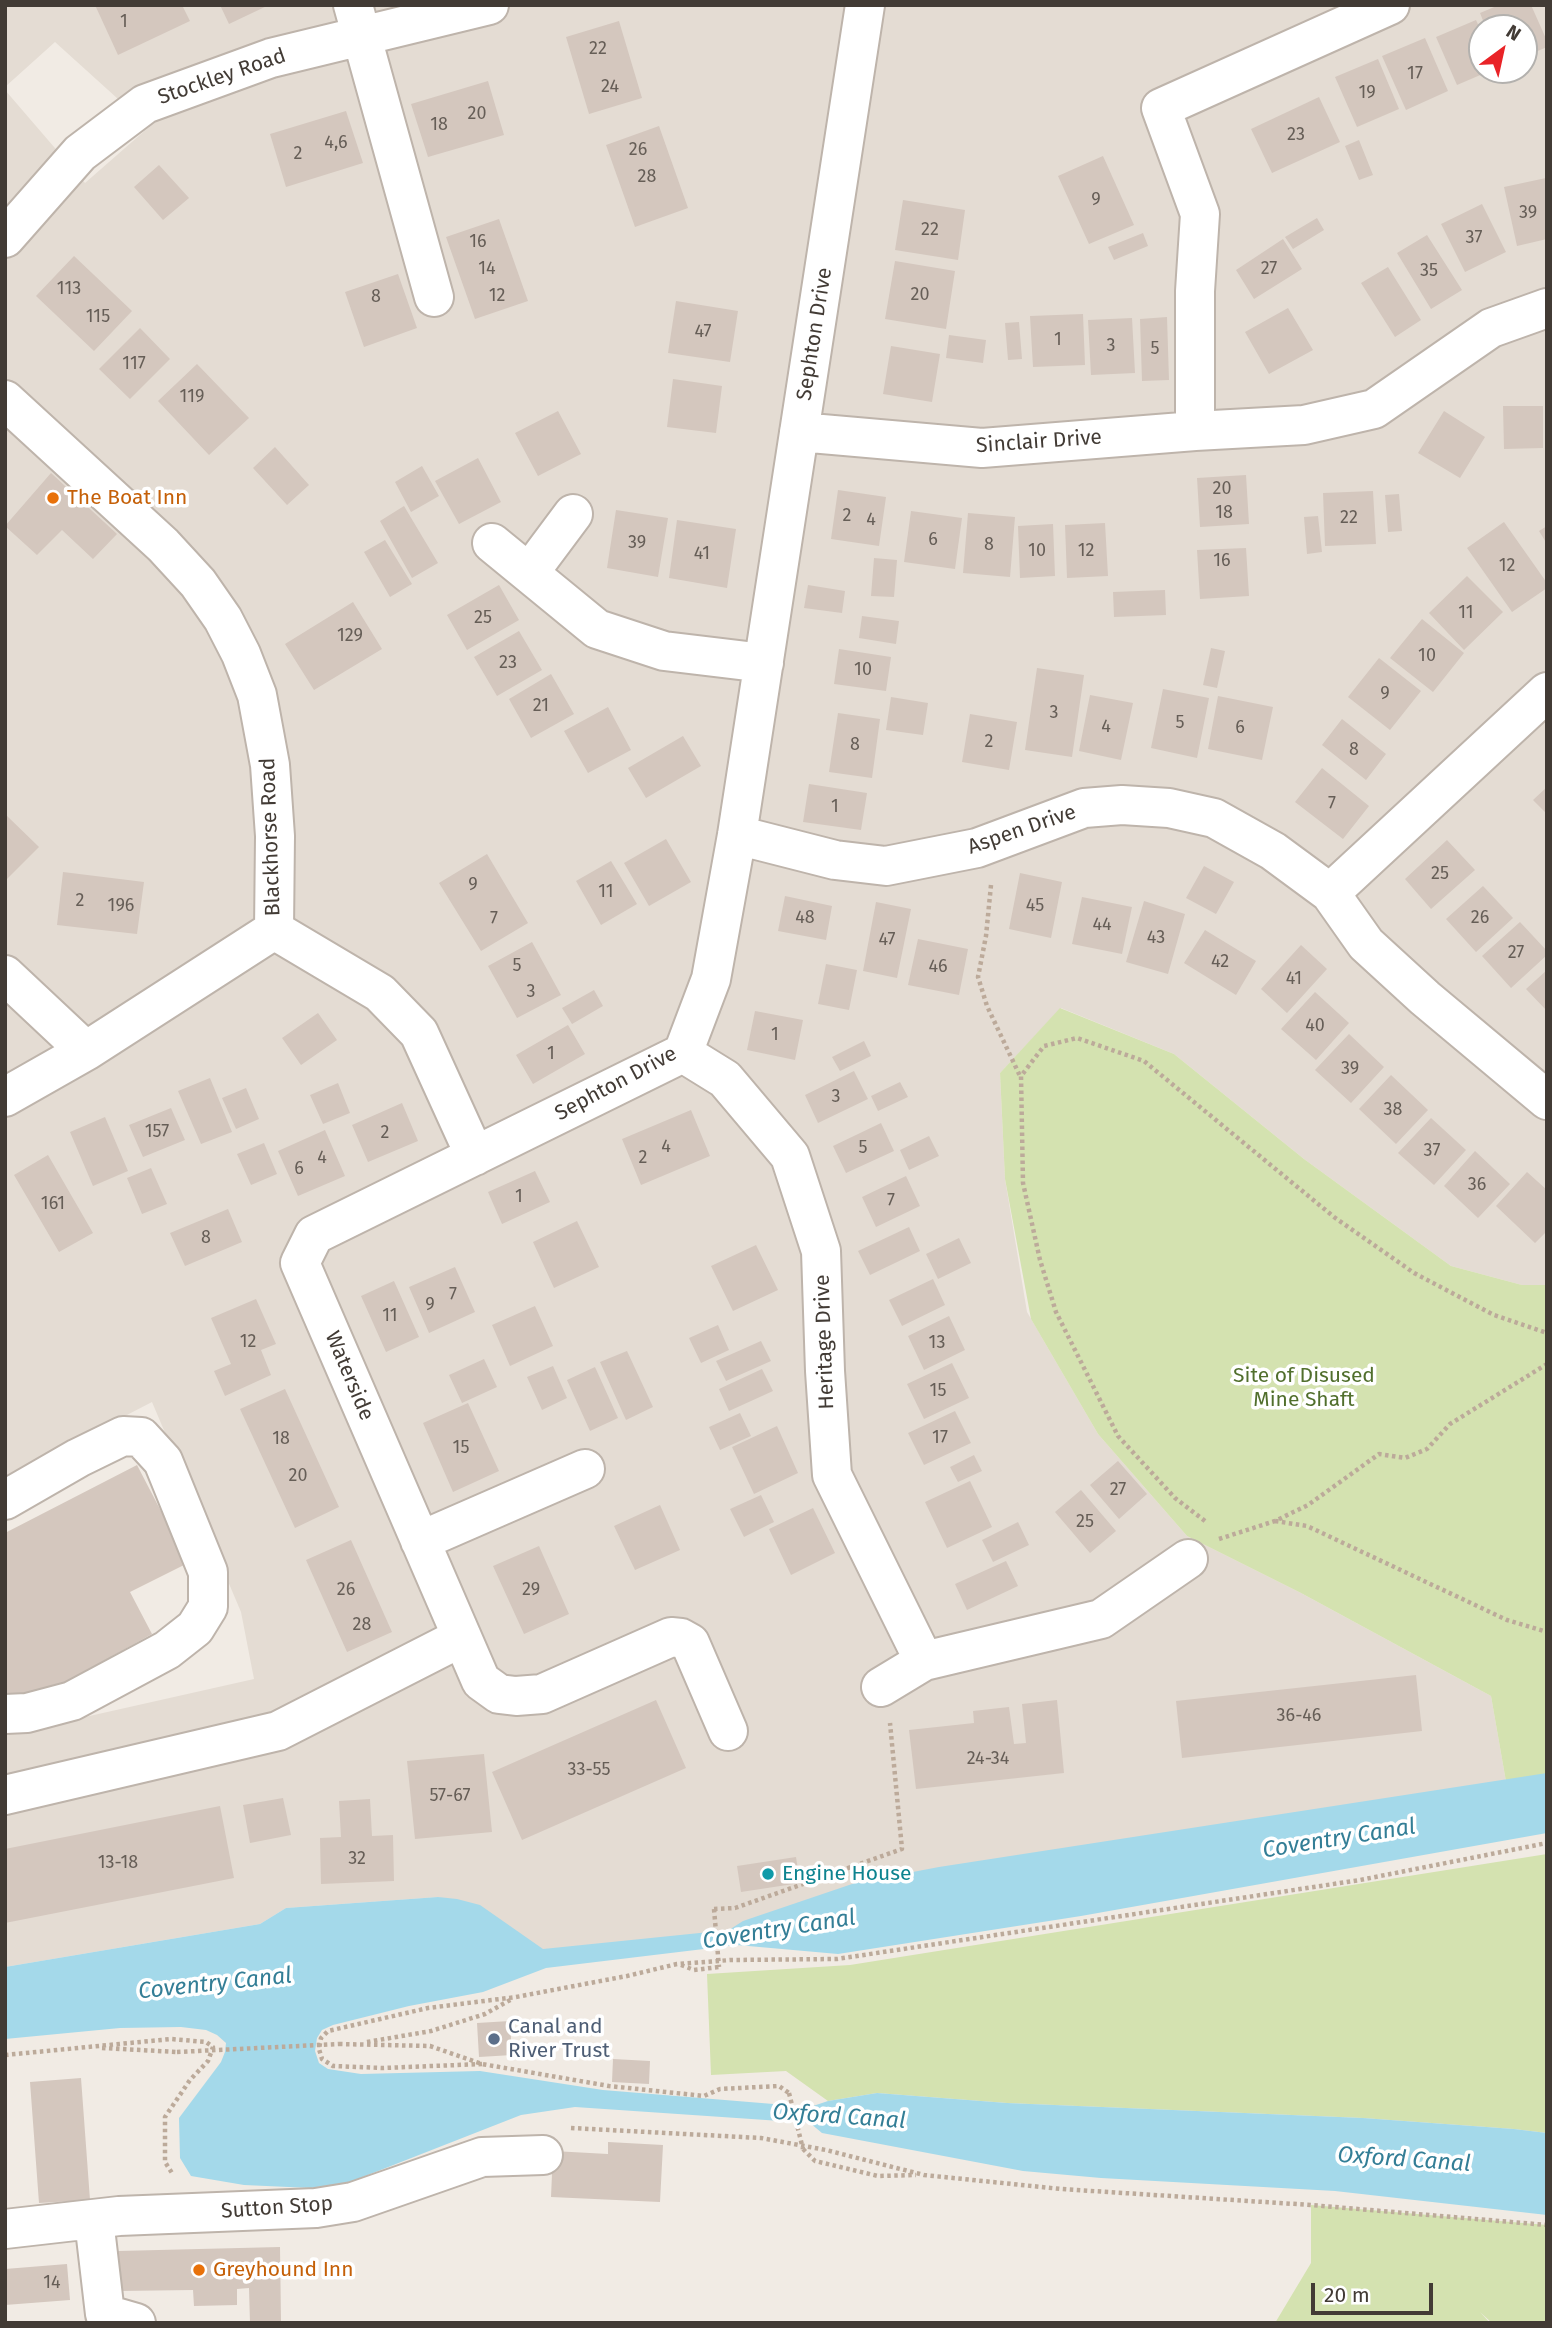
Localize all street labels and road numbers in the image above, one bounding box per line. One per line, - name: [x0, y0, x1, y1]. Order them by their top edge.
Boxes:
- street label: Stockley Road: [155, 43, 289, 111]
- street label: Sephton Drive: [792, 266, 838, 402]
- street label: Sinclair Drive: [975, 425, 1103, 459]
- street label: Blackhorse Road: [256, 757, 286, 917]
- street label: Aspen Drive: [965, 800, 1079, 860]
- street label: Sephton Drive: [551, 1041, 681, 1127]
- street label: Heritage Drive: [810, 1274, 840, 1410]
- street label: Waterside: [319, 1328, 379, 1424]
- street label: Sutton Stop: [220, 2192, 334, 2224]

